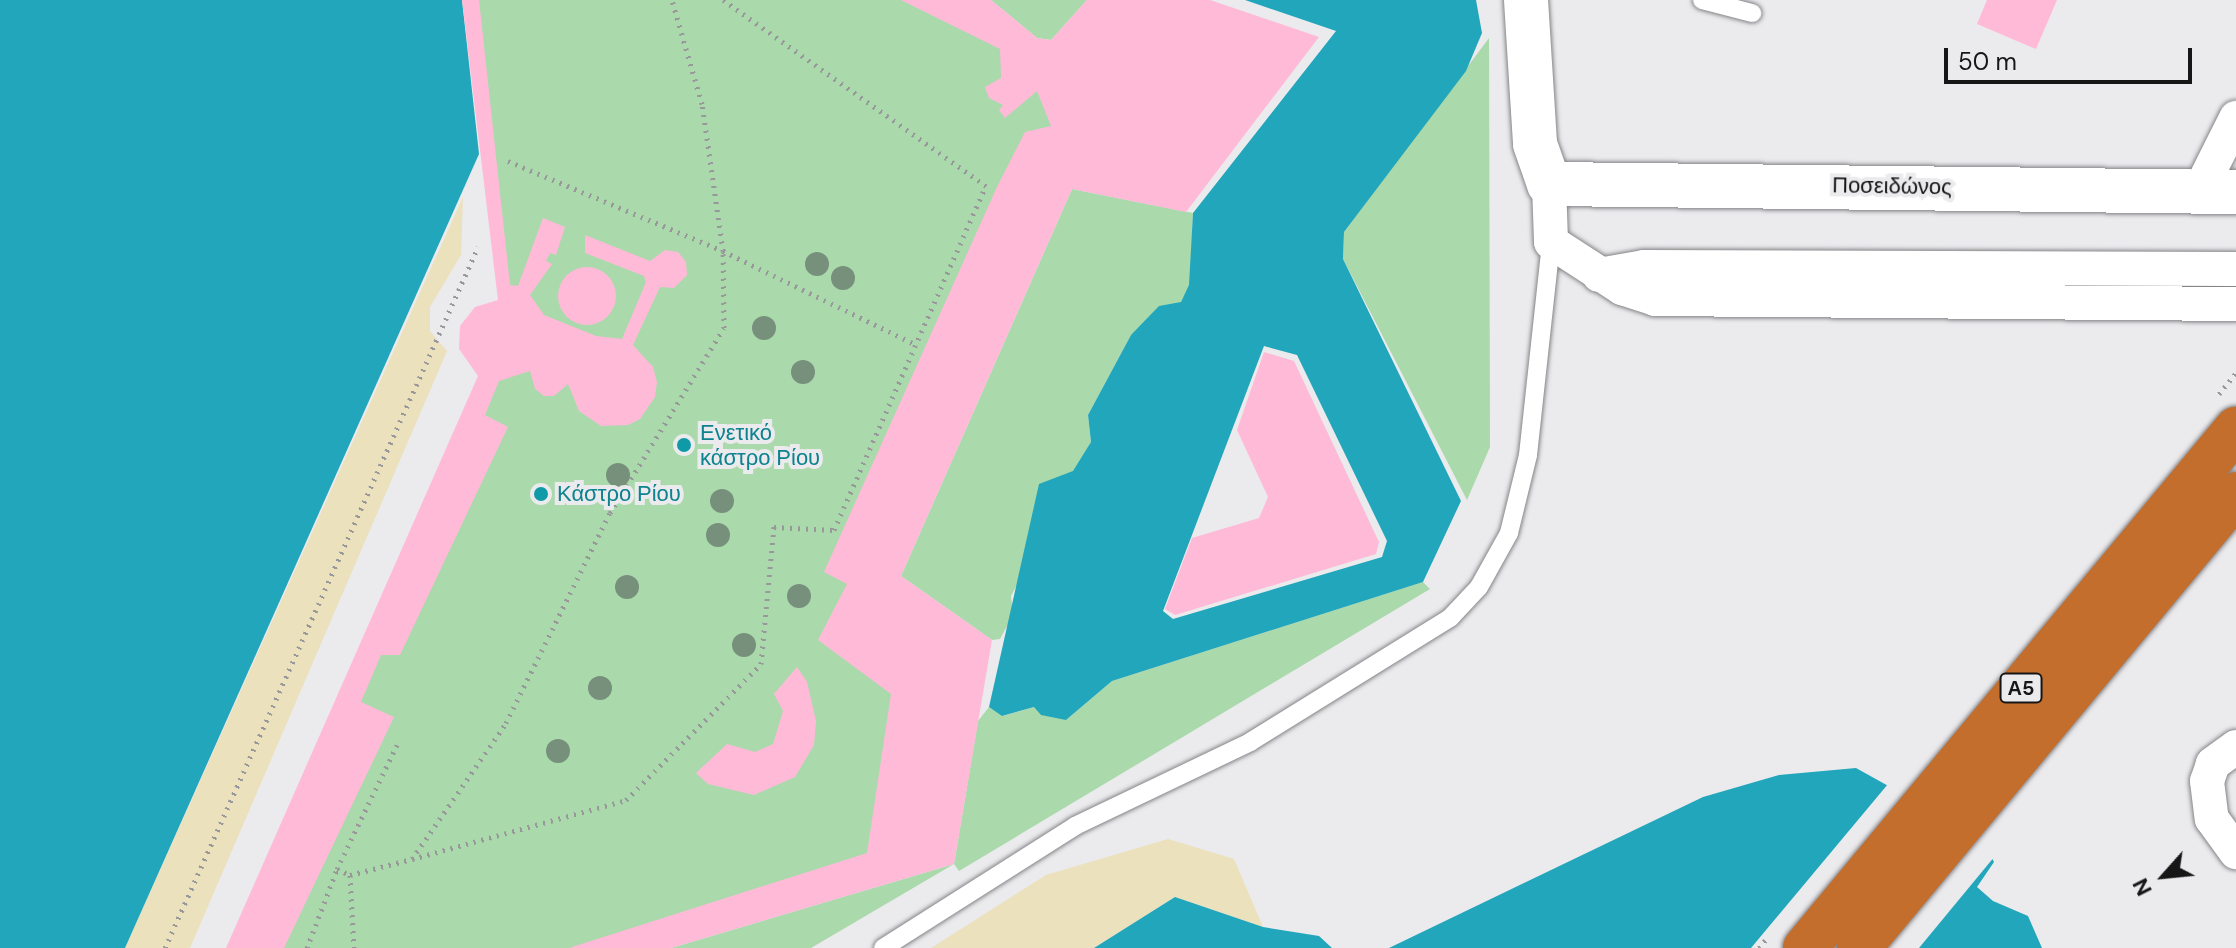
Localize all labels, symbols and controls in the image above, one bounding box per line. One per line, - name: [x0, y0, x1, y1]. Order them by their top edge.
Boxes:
- scale bar: [1948, 32, 2196, 82]
- text: 50 m: [1958, 46, 2017, 77]
- street label: Ποσειδώνος: [1832, 172, 1952, 200]
- place label: Ενετικό κάστρο Ρίου: [700, 419, 820, 470]
- marker: Ενετικό κάστρο Ρίου: [675, 436, 693, 454]
- place label: Κάστρο Ρίου: [557, 481, 681, 507]
- marker: Κάστρο Ρίου: [532, 485, 550, 503]
- road number: Α5: [1999, 672, 2043, 704]
- north arrow: [2124, 836, 2204, 916]
- text: N: [2126, 873, 2159, 901]

